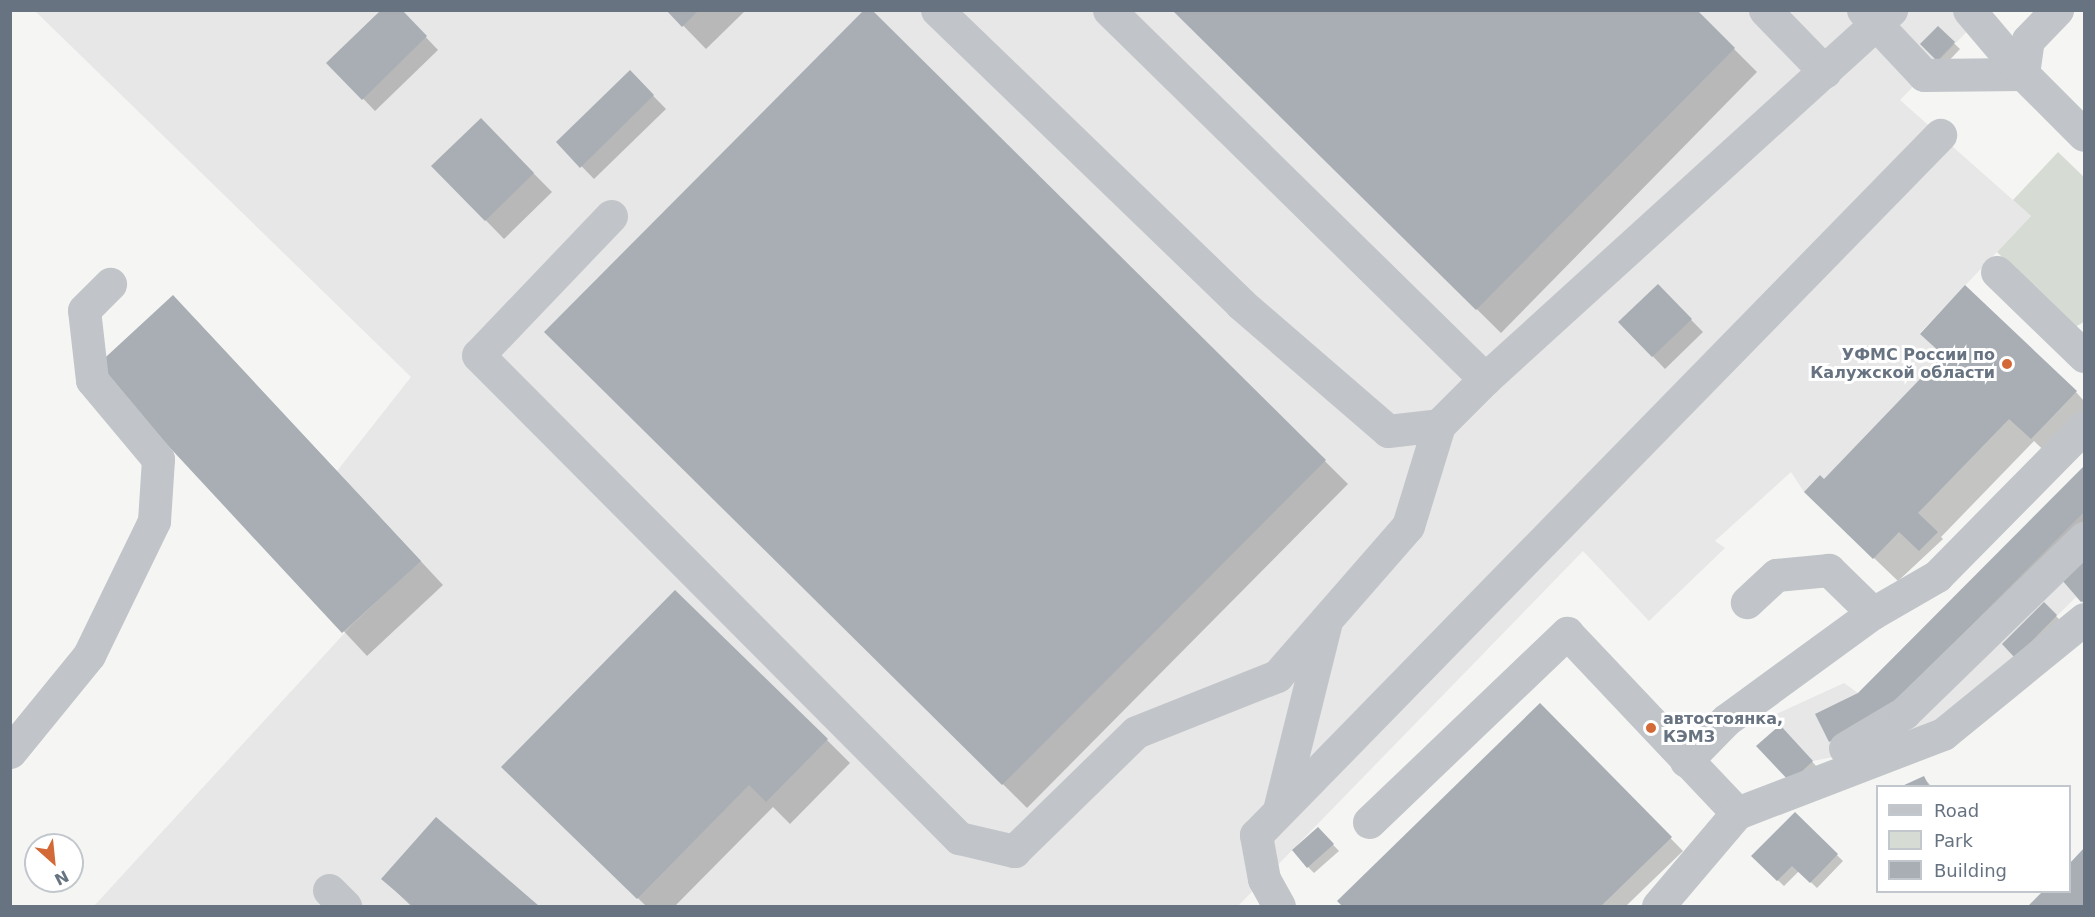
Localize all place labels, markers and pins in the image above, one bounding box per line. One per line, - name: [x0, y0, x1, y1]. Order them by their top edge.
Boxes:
- place label: УФМС России по Калужской области: [1810, 345, 1995, 383]
- marker: УФМС России по Калужской области: [2000, 357, 2014, 371]
- place label: автостоянка, КЭМЗ: [1663, 709, 1783, 747]
- marker: автостоянка, КЭМЗ: [1644, 721, 1658, 735]

